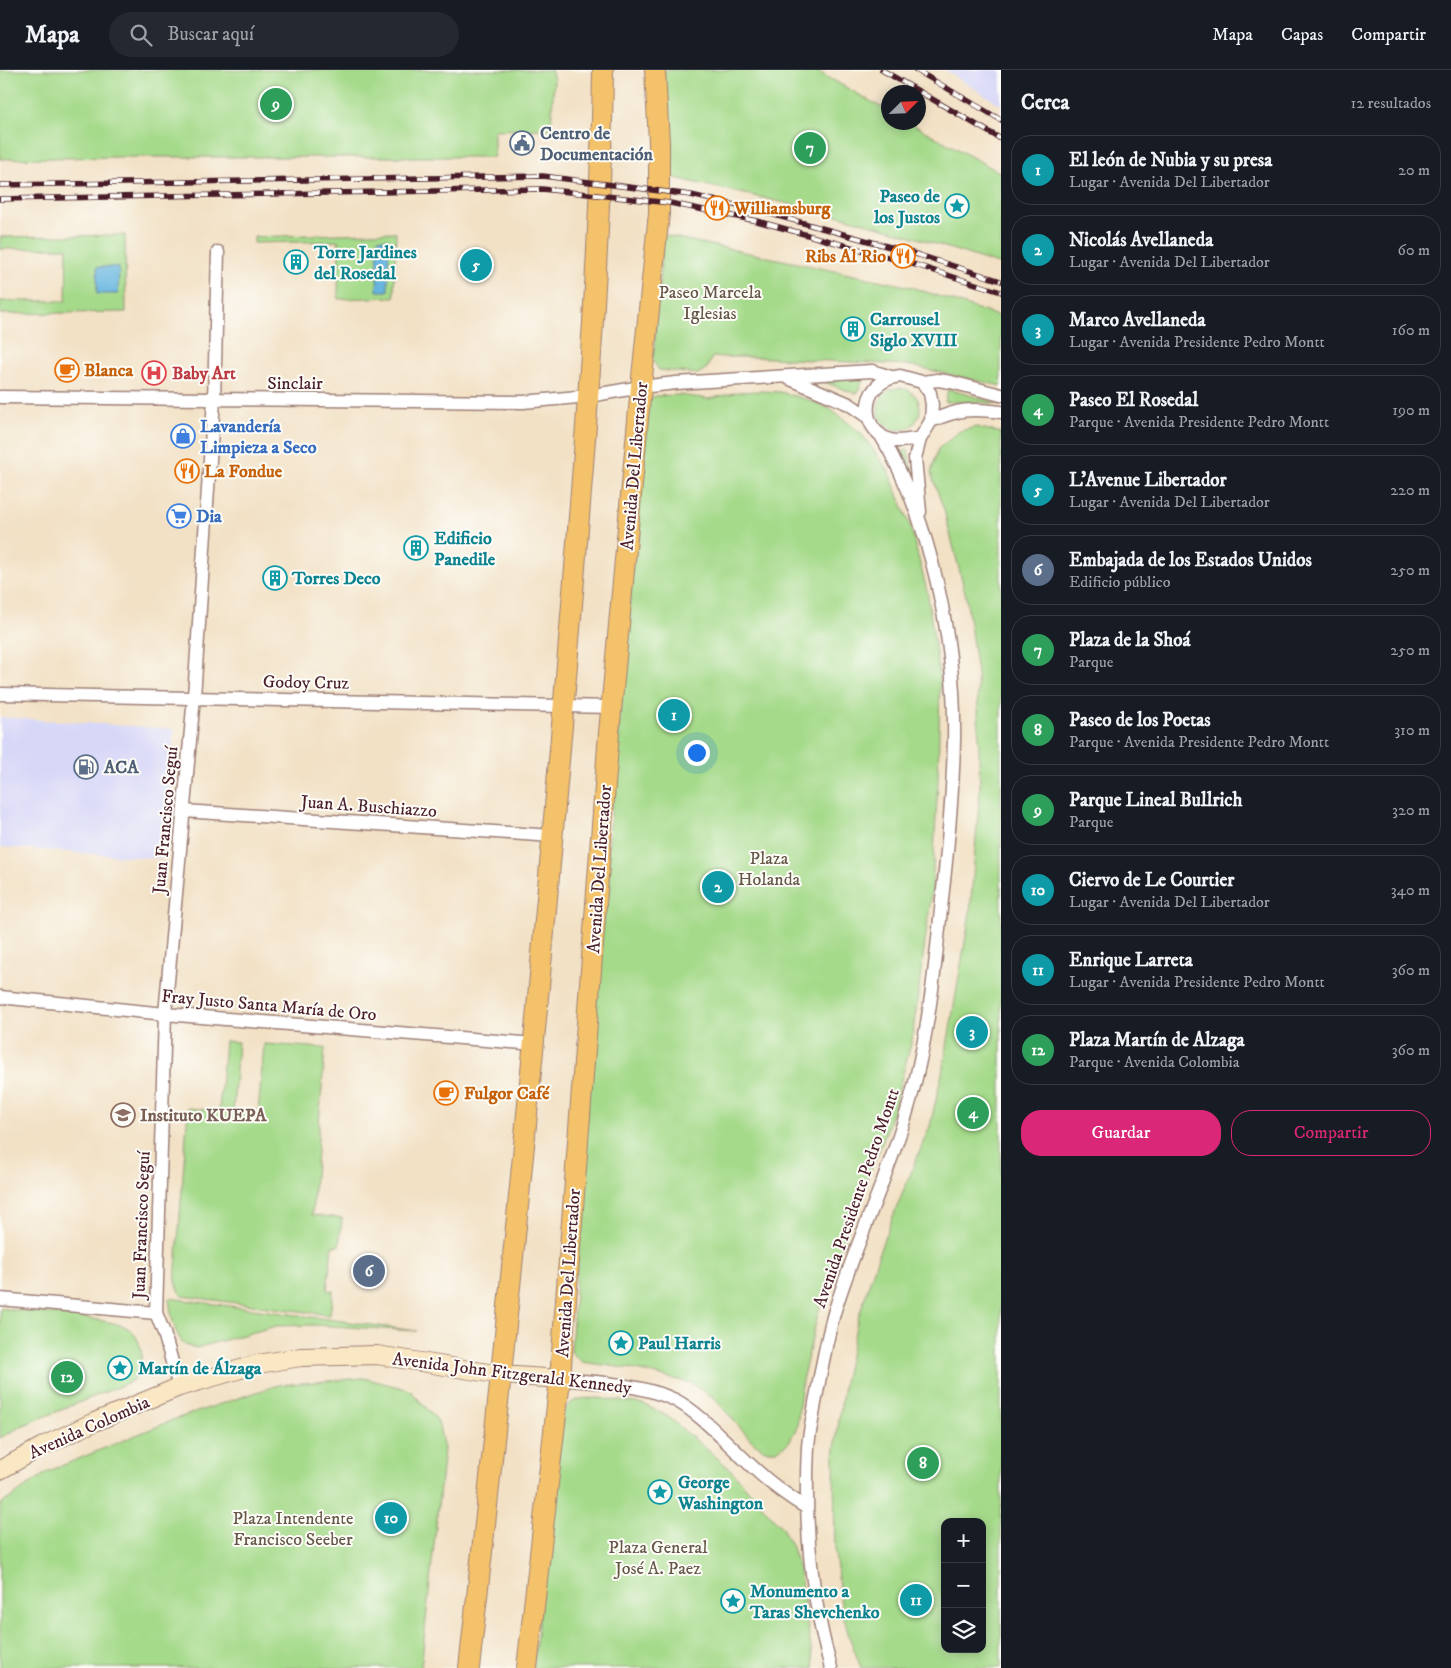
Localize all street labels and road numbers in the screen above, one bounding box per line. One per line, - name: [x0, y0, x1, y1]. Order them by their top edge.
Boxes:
- street label: Sinclair: [267, 373, 323, 395]
- street label: Avenida Del Libertador: [617, 381, 653, 551]
- street label: Godoy Cruz: [263, 671, 350, 695]
- street label: Juan Francisco Seguí: [148, 744, 184, 897]
- street label: Avenida Del Libertador: [583, 784, 617, 954]
- street label: Juan A. Buschiazzo: [298, 791, 438, 823]
- street label: Fray Justo Santa María de Oro: [160, 986, 378, 1026]
- street label: Avenida Presidente Pedro Montt: [809, 1085, 905, 1311]
- street label: Juan Francisco Seguí: [128, 1149, 156, 1301]
- street label: Avenida Del Libertador: [552, 1188, 586, 1358]
- street label: Avenida John Fitzgerald Kennedy: [391, 1348, 633, 1400]
- street label: Avenida Colombia: [26, 1391, 154, 1464]

